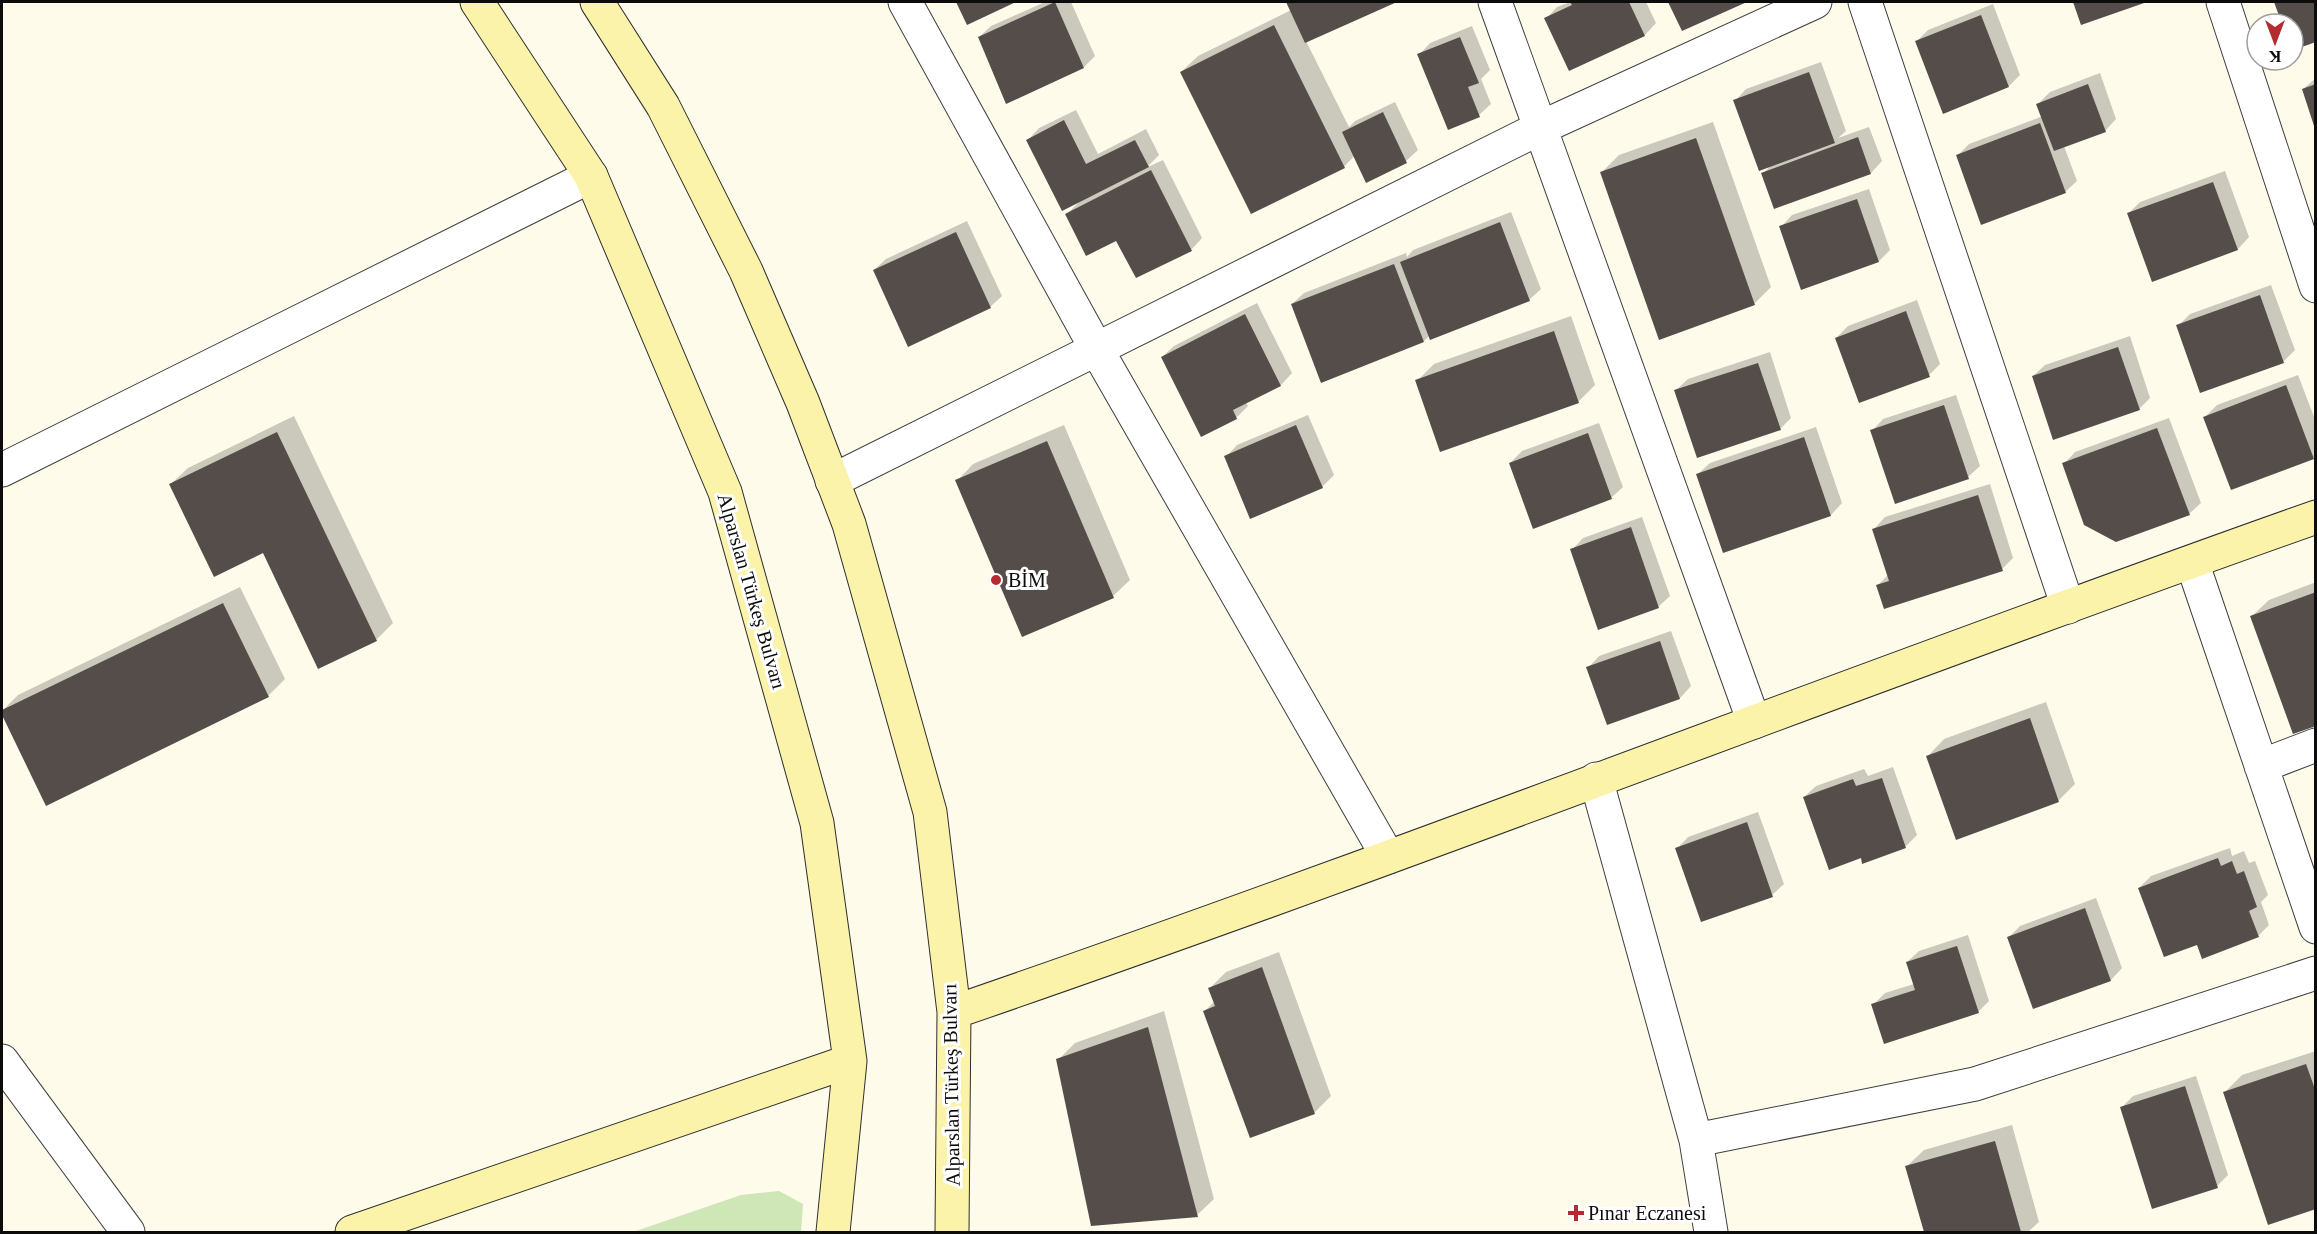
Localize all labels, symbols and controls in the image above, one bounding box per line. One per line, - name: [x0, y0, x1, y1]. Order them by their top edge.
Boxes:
- north arrow: [2245, 12, 2305, 72]
- text: K: [2268, 48, 2281, 65]
- street label: Alparslan Türkeş Bulvarı: [712, 490, 791, 692]
- place label: BİM: [1008, 569, 1046, 591]
- marker: BİM: [989, 573, 1003, 587]
- street label: Alparslan Türkeş Bulvarı: [938, 983, 965, 1187]
- place label: Pınar Eczanesi: [1588, 1202, 1707, 1224]
- marker: Pınar Eczanesi: [1569, 1206, 1583, 1220]

